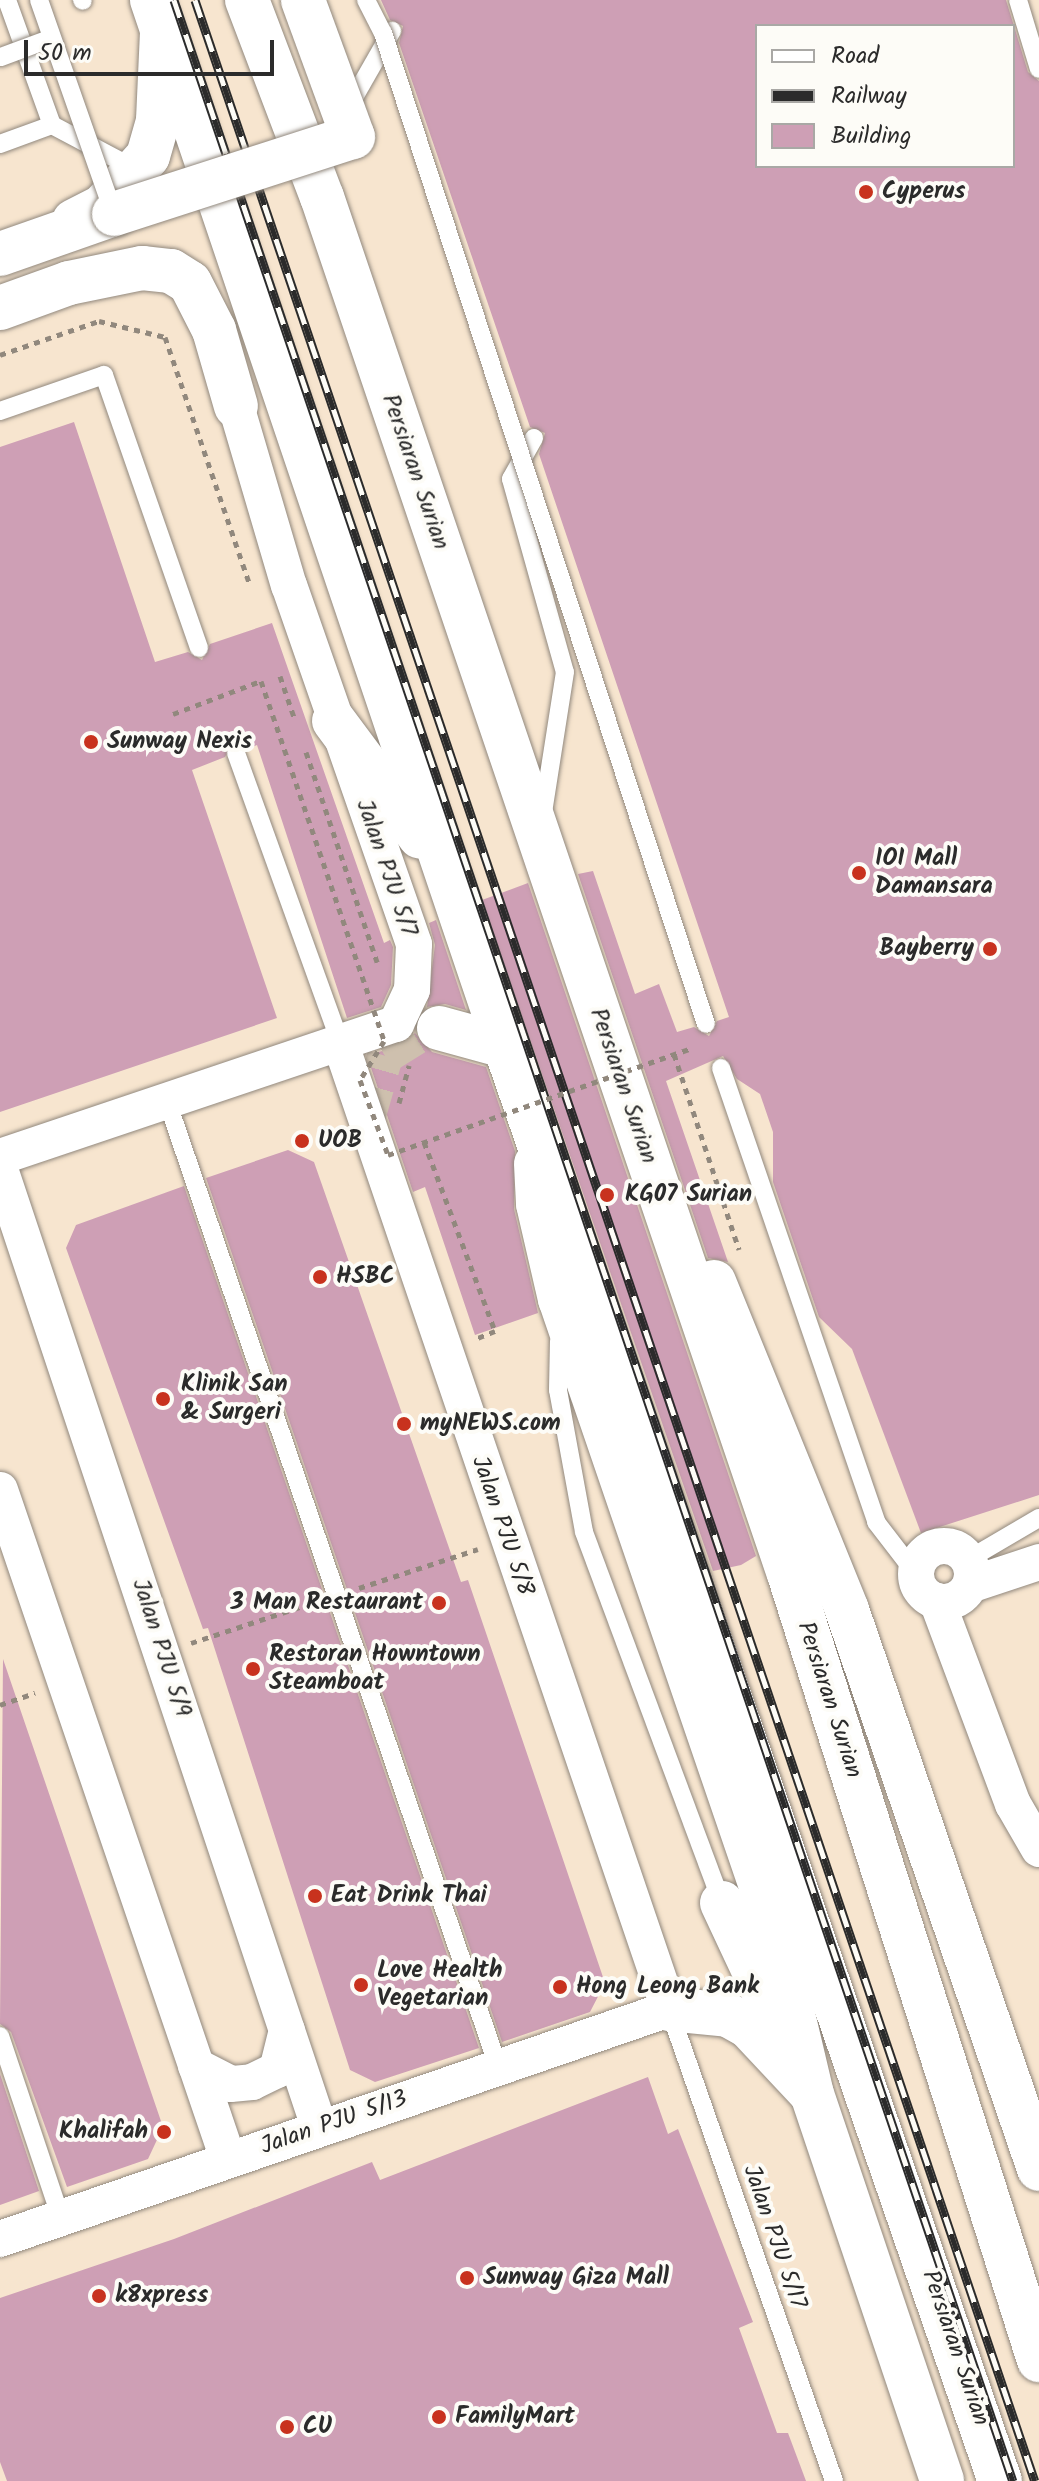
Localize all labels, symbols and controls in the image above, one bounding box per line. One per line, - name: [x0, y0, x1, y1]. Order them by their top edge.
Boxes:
- scale bar: [28, 24, 278, 74]
- legend: [755, 24, 1015, 168]
- text: 50 m: [38, 34, 92, 73]
- text: Road: [831, 37, 879, 76]
- text: Railway: [831, 77, 907, 116]
- text: Building: [831, 117, 911, 156]
- place label: Cyperus: [882, 178, 965, 206]
- marker: Cyperus: [857, 183, 875, 201]
- street label: Persiaran Surian: [375, 390, 455, 554]
- place label: Sunway Nexis: [107, 728, 252, 756]
- marker: Sunway Nexis: [82, 733, 100, 751]
- street label: Jalan PJU 5/7: [349, 796, 423, 940]
- place label: IOI Mall Damansara: [875, 845, 993, 901]
- marker: IOI Mall Damansara: [850, 864, 868, 882]
- place label: Bayberry: [879, 935, 974, 963]
- marker: Bayberry: [981, 940, 999, 958]
- street label: Persiaran Surian: [583, 1004, 663, 1168]
- place label: UOB: [318, 1127, 362, 1155]
- marker: UOB: [293, 1132, 311, 1150]
- place label: KG07 Surian: [625, 1181, 752, 1209]
- marker: KG07 Surian: [596, 1184, 618, 1206]
- place label: HSBC: [336, 1263, 395, 1291]
- marker: HSBC: [311, 1268, 329, 1286]
- place label: Klinik San & Surgeri: [181, 1371, 287, 1427]
- marker: Klinik San & Surgeri: [152, 1388, 174, 1410]
- place label: myNEWS.com: [420, 1410, 561, 1438]
- marker: myNEWS.com: [395, 1415, 413, 1433]
- street label: Jalan PJU 5/8: [465, 1452, 539, 1600]
- street label: Jalan PJU 5/9: [125, 1575, 197, 1721]
- place label: 3 Man Restaurant: [231, 1589, 423, 1617]
- marker: 3 Man Restaurant: [430, 1594, 448, 1612]
- street label: Persiaran Surian: [790, 1618, 868, 1782]
- place label: Restoran Howntown Steamboat: [269, 1641, 481, 1697]
- marker: Restoran Howntown Steamboat: [244, 1660, 262, 1678]
- place label: Eat Drink Thai: [331, 1882, 487, 1910]
- marker: Eat Drink Thai: [306, 1887, 324, 1905]
- place label: Love Health Vegetarian: [377, 1957, 502, 2013]
- place label: Hong Leong Bank: [576, 1973, 759, 2001]
- marker: Love Health Vegetarian: [352, 1976, 370, 1994]
- marker: Hong Leong Bank: [551, 1978, 569, 1996]
- street label: Jalan PJU 5/13: [257, 2084, 411, 2162]
- place label: Khalifah: [59, 2118, 148, 2146]
- marker: Khalifah: [155, 2123, 173, 2141]
- street label: Jalan PJU 5/17: [736, 2161, 812, 2313]
- place label: Sunway Giza Mall: [483, 2264, 669, 2292]
- street label: Persiaran Surian: [915, 2266, 995, 2430]
- marker: Sunway Giza Mall: [458, 2269, 476, 2287]
- place label: k8xpress: [115, 2282, 208, 2310]
- marker: k8xpress: [90, 2287, 108, 2305]
- place label: FamilyMart: [455, 2403, 575, 2431]
- marker: FamilyMart: [430, 2408, 448, 2426]
- place label: CU: [303, 2413, 332, 2441]
- marker: CU: [278, 2418, 296, 2436]

